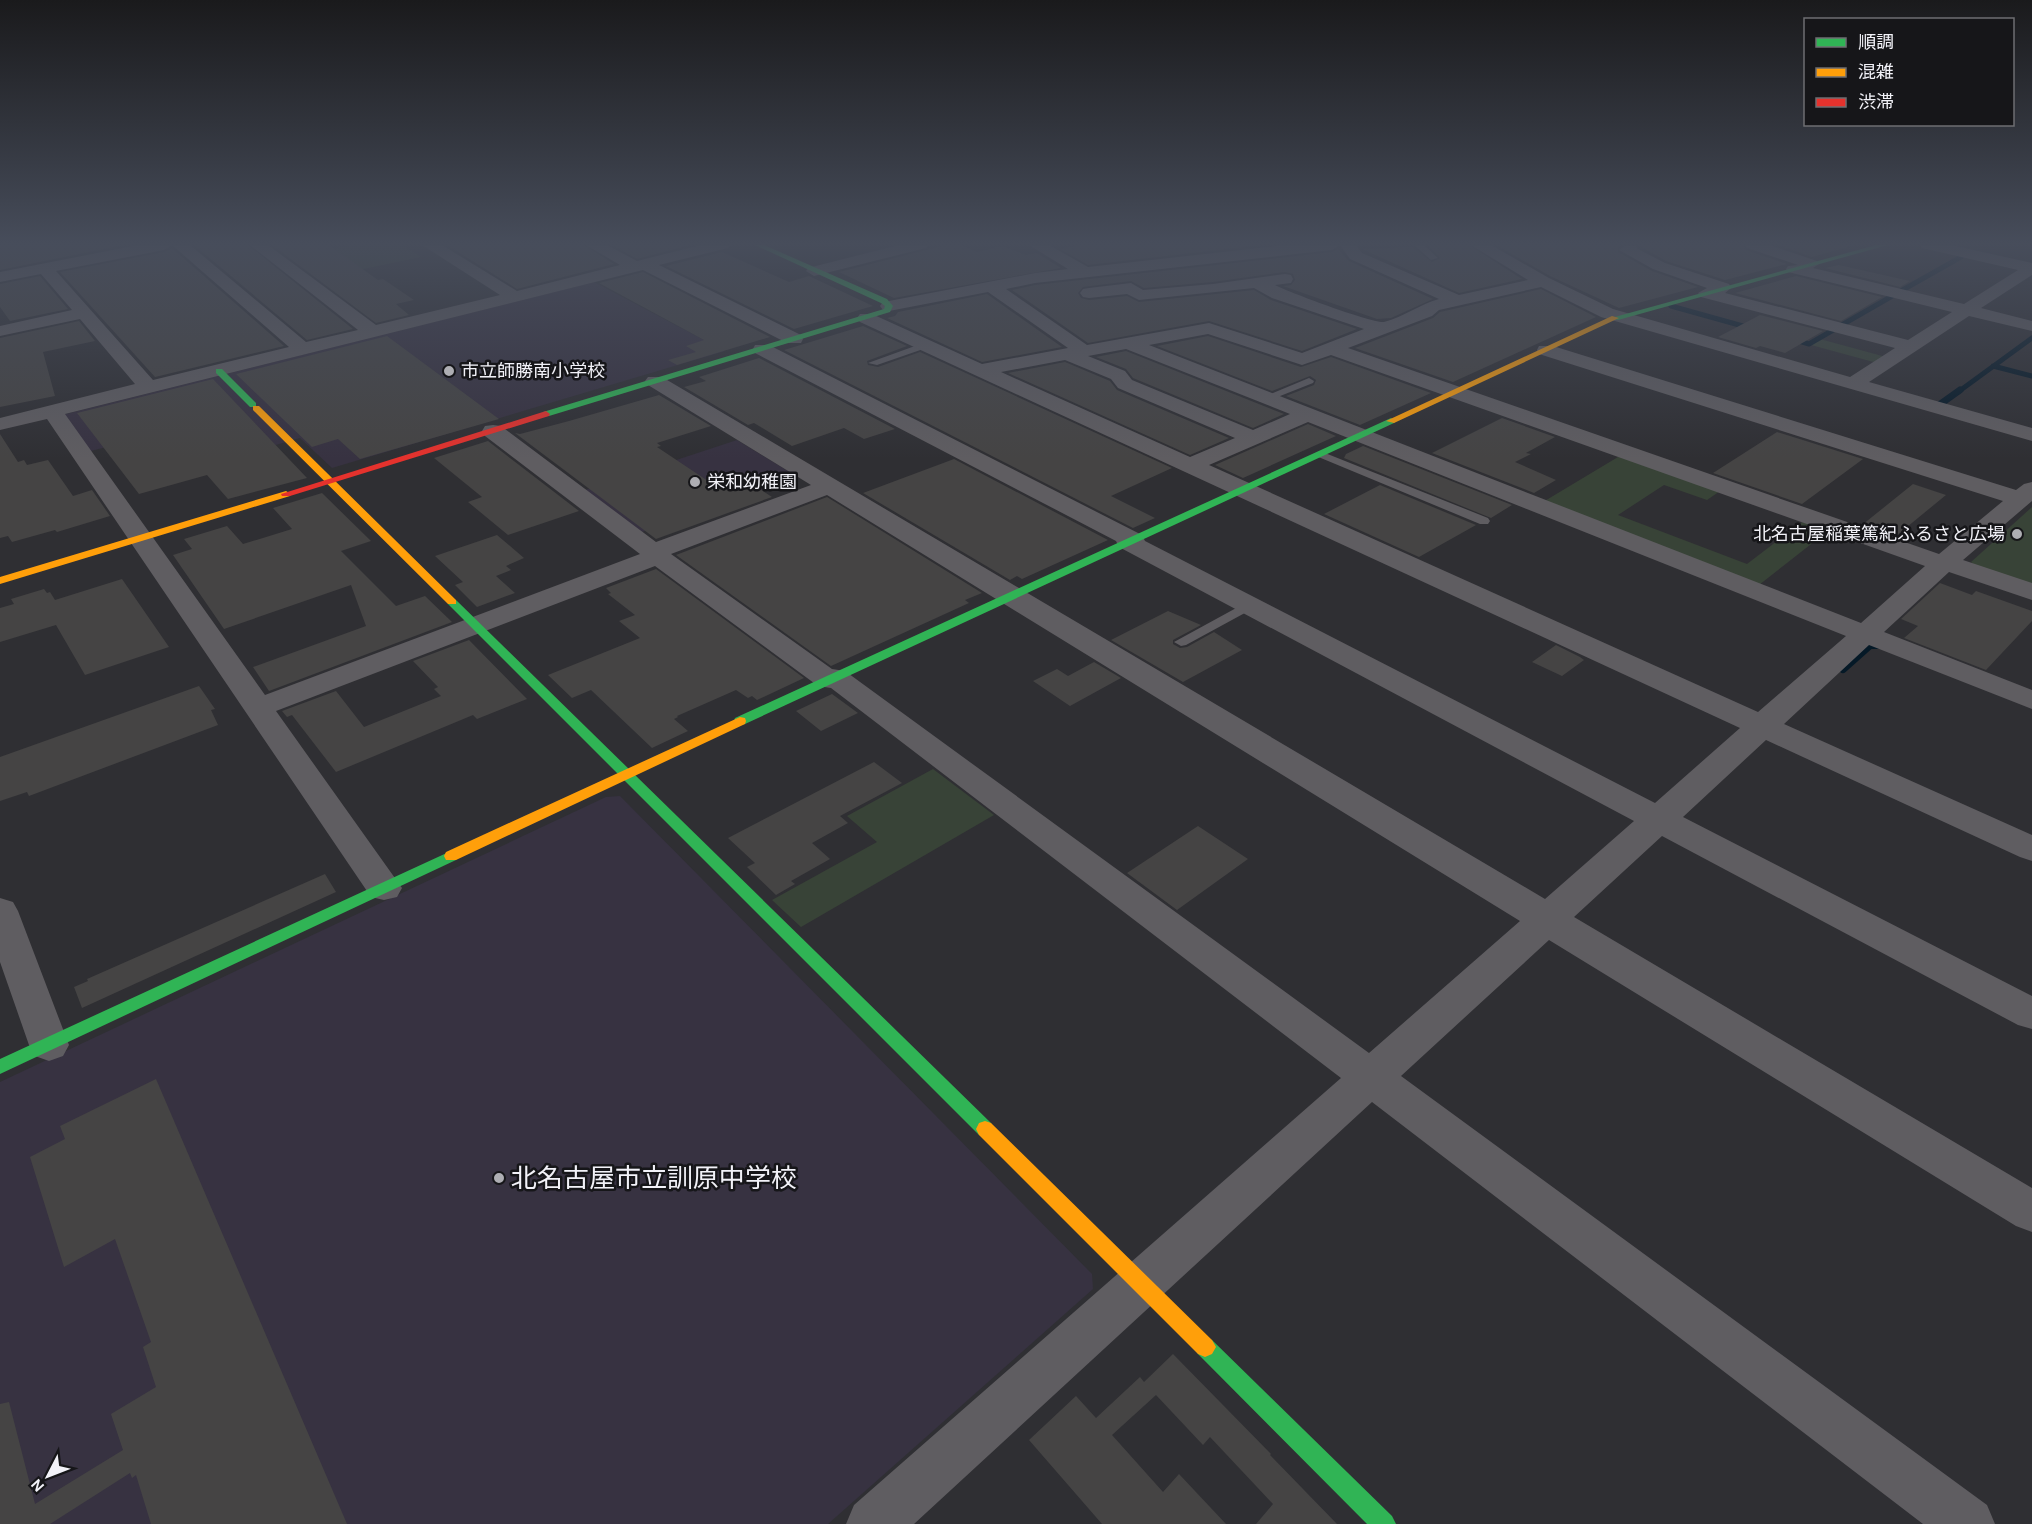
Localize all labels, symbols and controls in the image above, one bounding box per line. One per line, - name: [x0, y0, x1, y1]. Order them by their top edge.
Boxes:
- legend: [1804, 18, 2014, 126]
- text: 順調: [1858, 31, 1894, 53]
- text: 混雑: [1858, 61, 1894, 83]
- text: 渋滞: [1858, 91, 1894, 113]
- place label: 市立師勝南小学校: [461, 360, 605, 382]
- marker: 市立師勝南小学校: [442, 364, 456, 378]
- place label: 栄和幼稚園: [707, 471, 797, 493]
- marker: 栄和幼稚園: [688, 475, 702, 489]
- place label: 北名古屋稲葉篤紀ふるさと広場: [1753, 523, 2005, 545]
- marker: 北名古屋稲葉篤紀ふるさと広場: [2010, 527, 2024, 541]
- place label: 北名古屋市立訓原中学校: [511, 1163, 797, 1194]
- marker: 北名古屋市立訓原中学校: [492, 1171, 506, 1185]
- north arrow: [18, 1446, 78, 1506]
- text: N: [26, 1475, 48, 1496]

